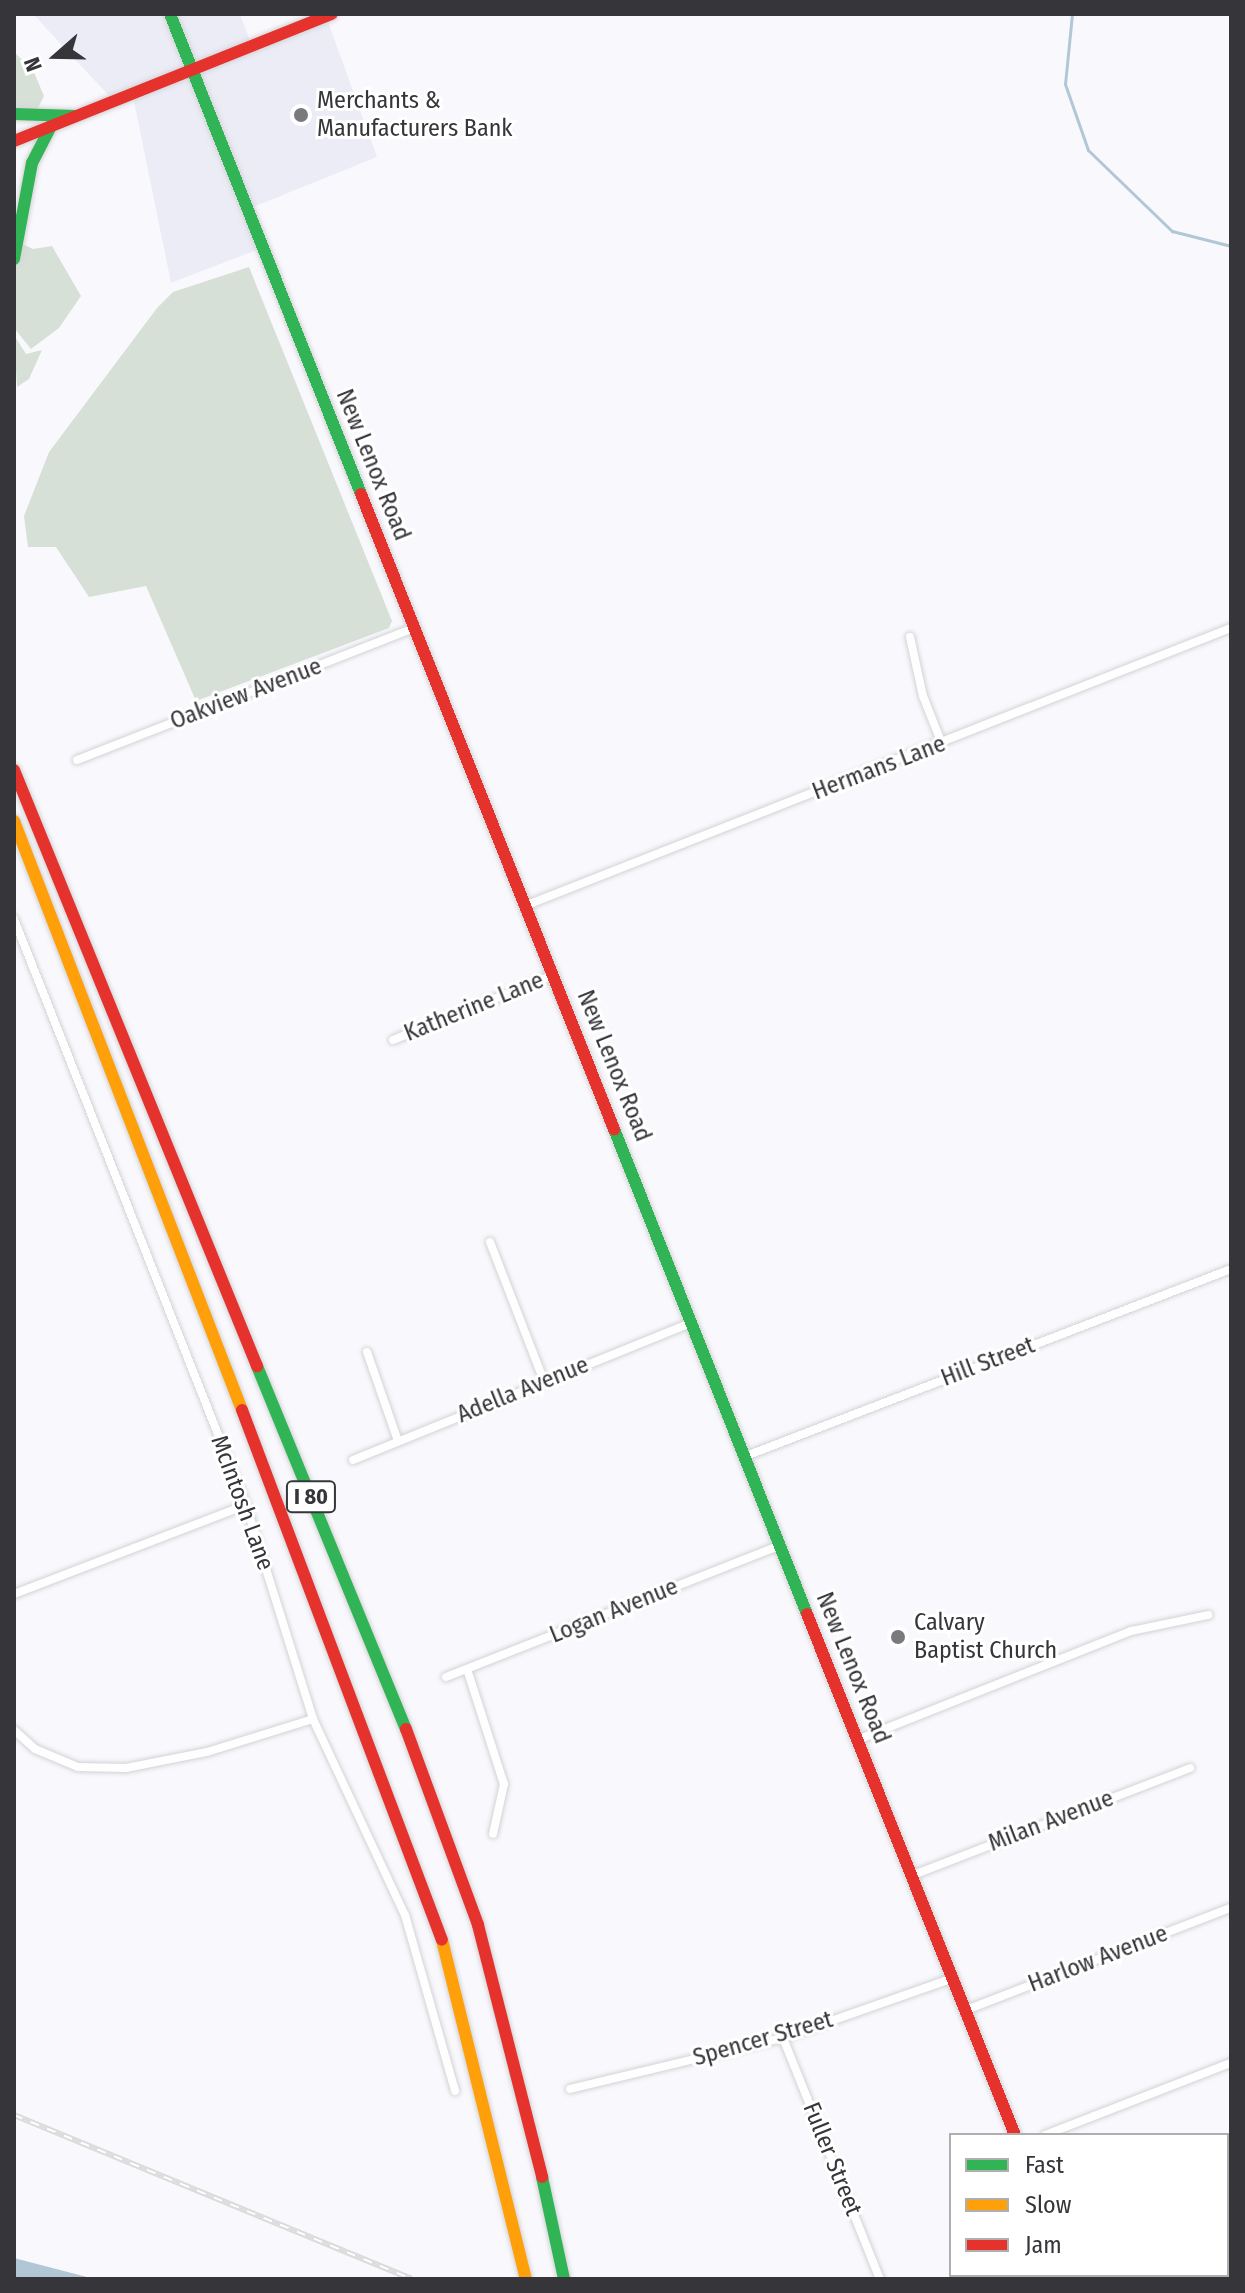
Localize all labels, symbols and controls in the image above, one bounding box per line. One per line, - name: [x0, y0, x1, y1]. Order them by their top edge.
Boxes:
- north arrow: [16, 16, 96, 96]
- text: N: [18, 54, 48, 75]
- place label: Merchants & Manufacturers Bank: [317, 87, 513, 143]
- marker: Merchants & Manufacturers Bank: [292, 106, 310, 124]
- street label: New Lenox Road: [330, 385, 416, 545]
- street label: Oakview Avenue: [166, 652, 326, 736]
- street label: Hermans Lane: [808, 729, 950, 807]
- street label: Katherine Lane: [400, 966, 548, 1048]
- street label: New Lenox Road: [571, 986, 657, 1146]
- street label: Hill Street: [937, 1331, 1039, 1393]
- street label: Adella Avenue: [453, 1351, 593, 1429]
- street label: McIntosh Lane: [204, 1432, 280, 1574]
- road number: I 80: [285, 1479, 337, 1515]
- street label: Logan Avenue: [546, 1572, 682, 1650]
- street label: New Lenox Road: [810, 1588, 896, 1748]
- place label: Calvary Baptist Church: [914, 1609, 1057, 1665]
- marker: Calvary Baptist Church: [889, 1628, 907, 1646]
- street label: Milan Avenue: [984, 1784, 1118, 1858]
- street label: Harlow Avenue: [1024, 1919, 1172, 1999]
- street label: Spencer Street: [690, 2005, 836, 2073]
- street label: Fuller Street: [796, 2098, 868, 2220]
- legend: [949, 2133, 1229, 2277]
- text: Fast: [1025, 2151, 1064, 2179]
- text: Slow: [1025, 2191, 1071, 2219]
- text: Jam: [1025, 2231, 1062, 2259]

